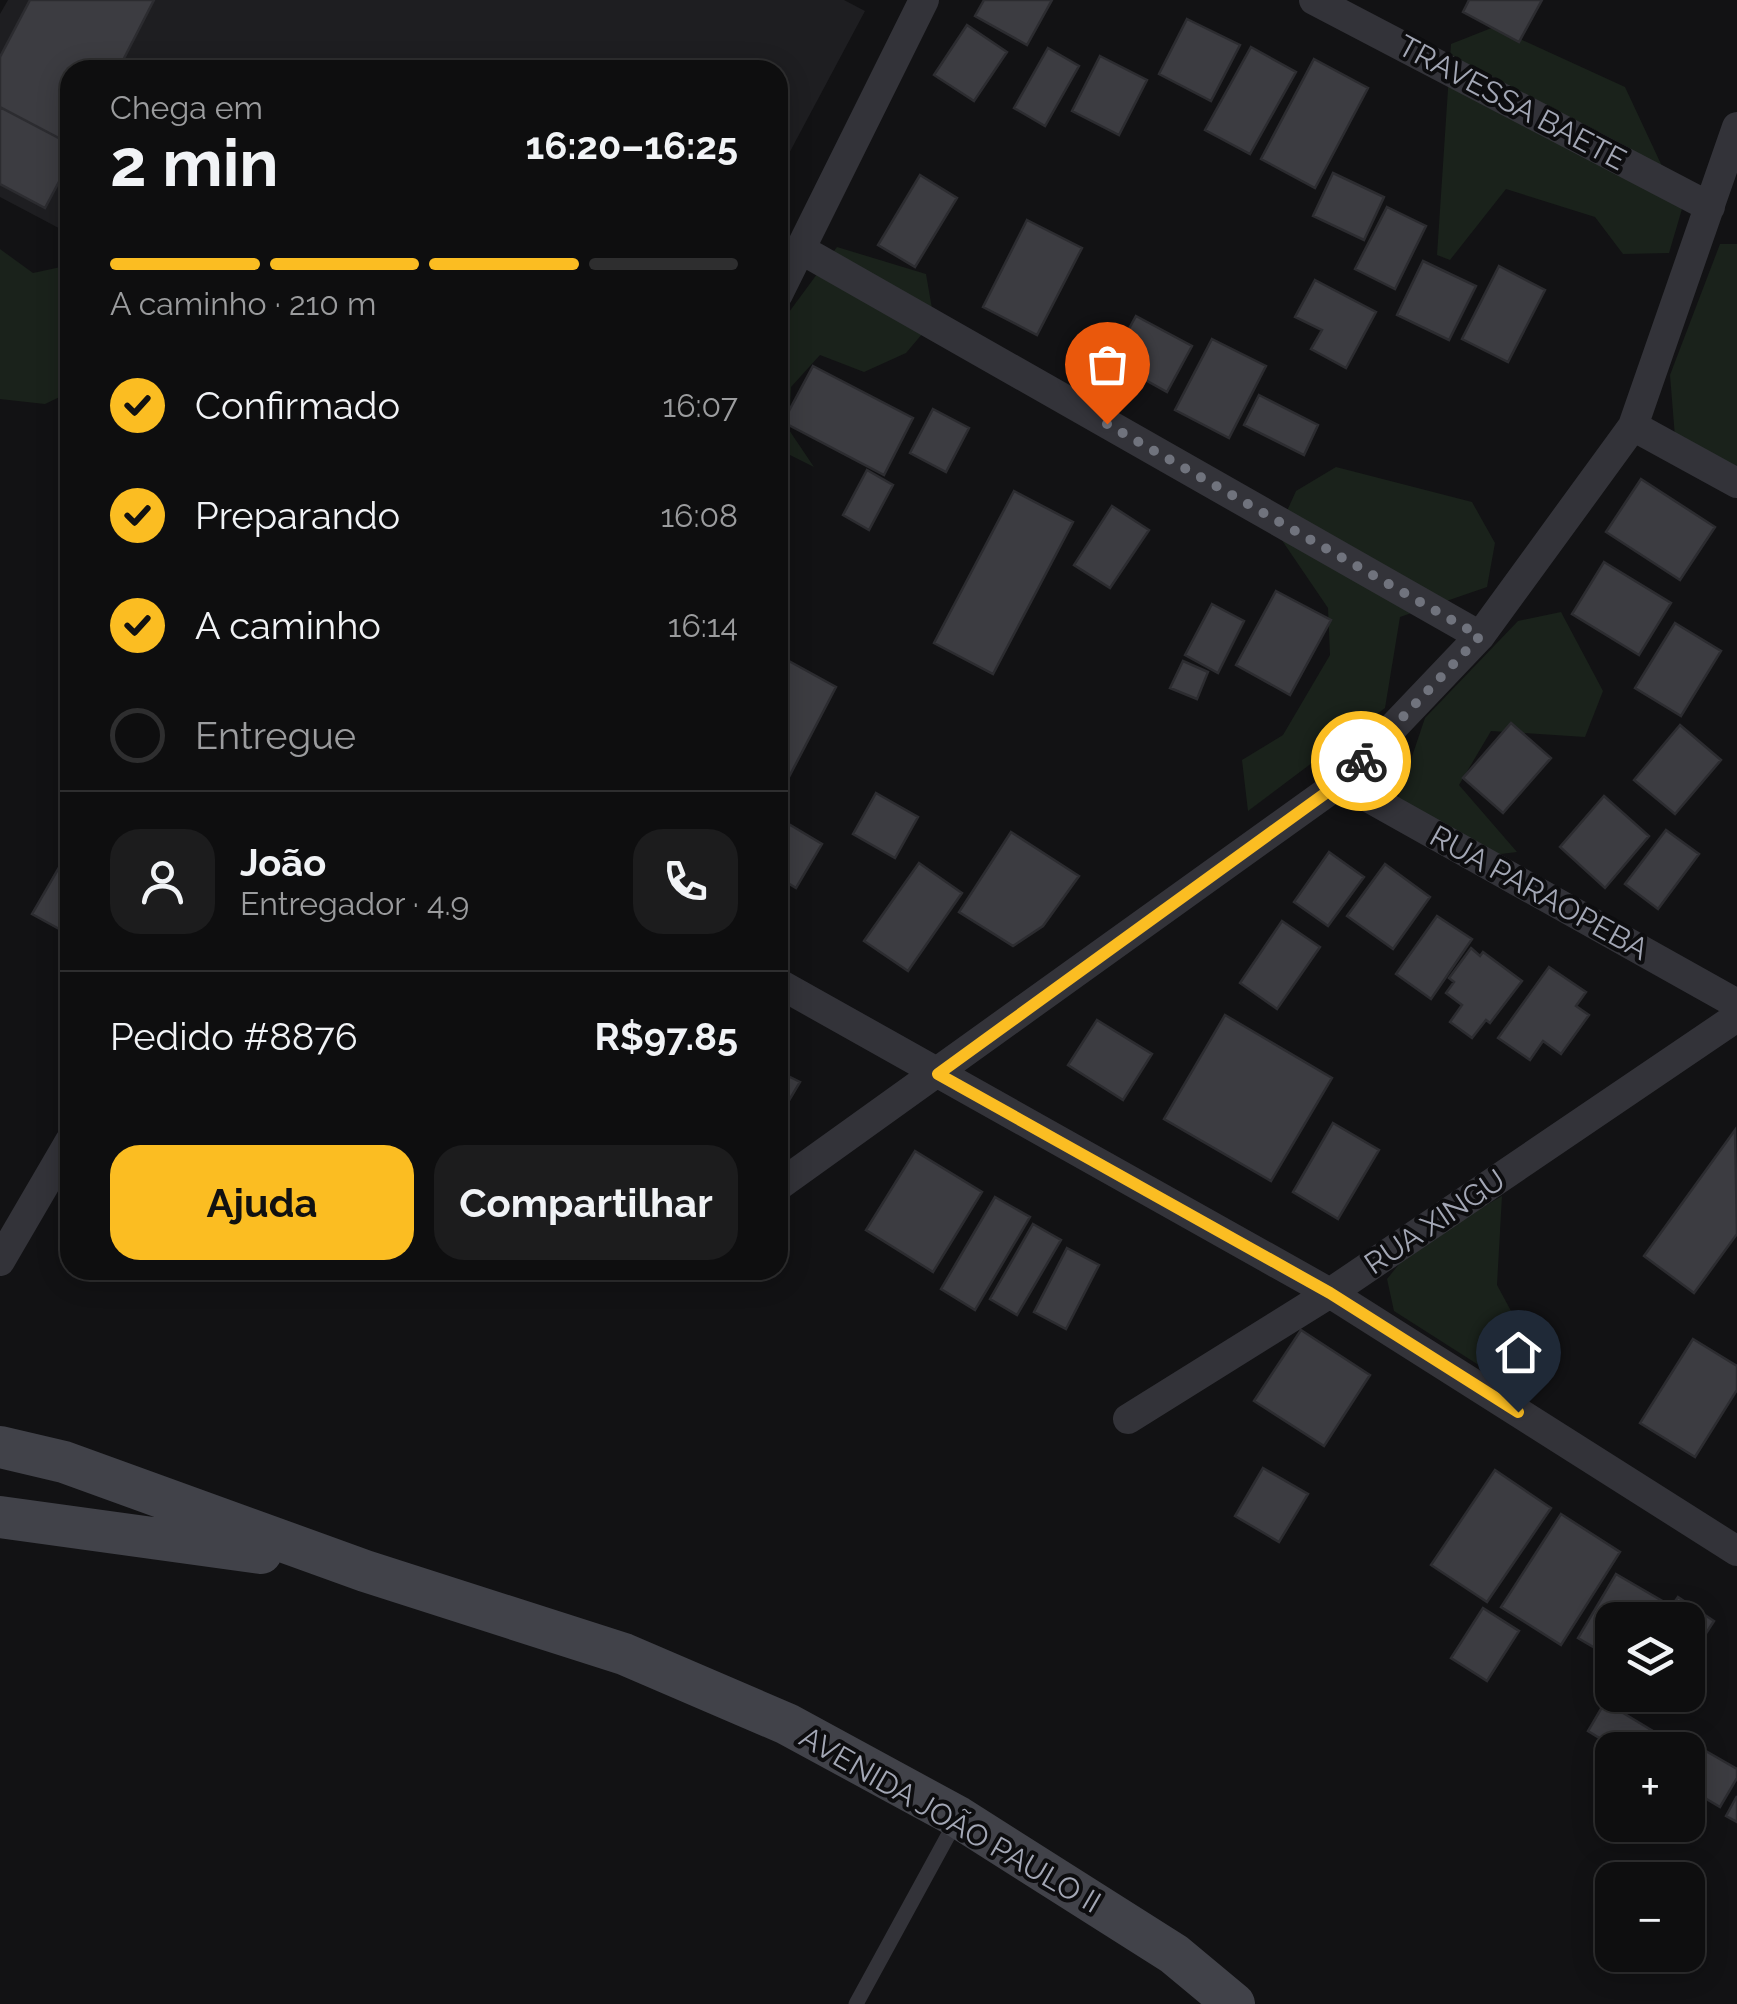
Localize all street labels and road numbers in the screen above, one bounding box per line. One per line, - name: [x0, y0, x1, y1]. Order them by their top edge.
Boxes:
- street label: TRAVESSA BAETE: [1393, 28, 1632, 177]
- street label: RUA PARAOPEBA: [1424, 818, 1654, 967]
- street label: RUA XINGU: [1358, 1162, 1512, 1281]
- street label: AVENIDA JOÃO PAULO II: [794, 1719, 1107, 1920]

